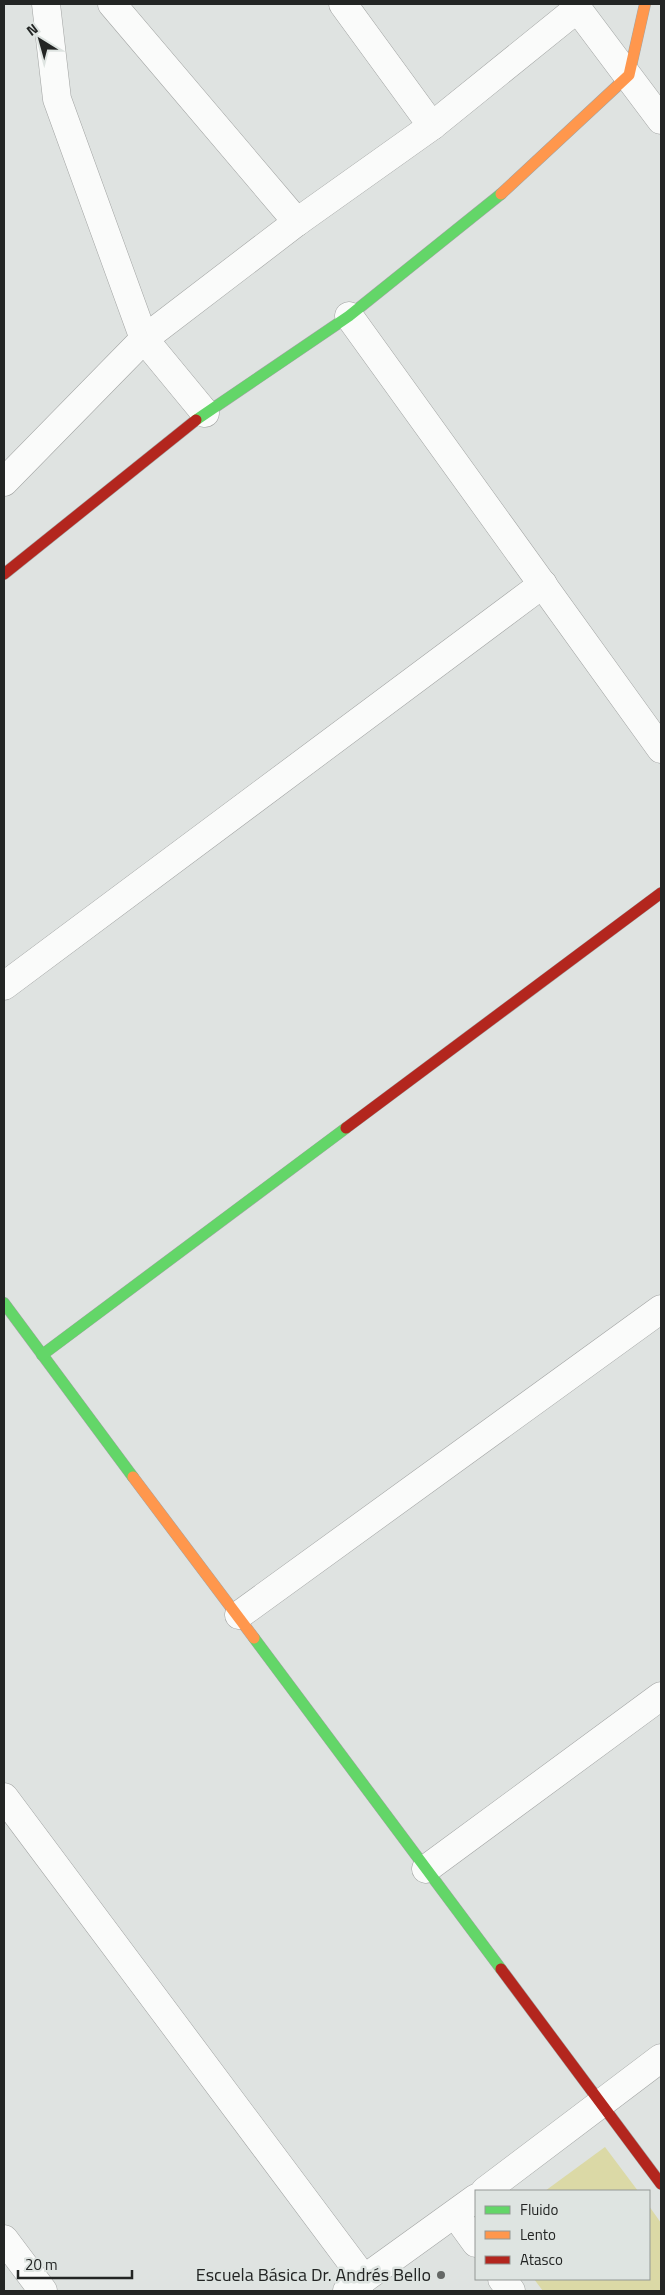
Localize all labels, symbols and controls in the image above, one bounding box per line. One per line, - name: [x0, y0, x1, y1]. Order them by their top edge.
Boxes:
- north arrow: [15, 15, 65, 65]
- text: N: [22, 18, 42, 41]
- legend: [475, 2190, 650, 2280]
- text: Fluido: [520, 2198, 559, 2221]
- text: Lento: [520, 2223, 556, 2246]
- scale bar: [18, 2248, 131, 2280]
- text: Atasco: [520, 2248, 563, 2271]
- text: 20 m: [25, 2253, 58, 2276]
- place label: Escuela Básica Dr. Andrés Bello: [196, 2261, 431, 2288]
- marker: Escuela Básica Dr. Andrés Bello: [435, 2269, 447, 2281]

